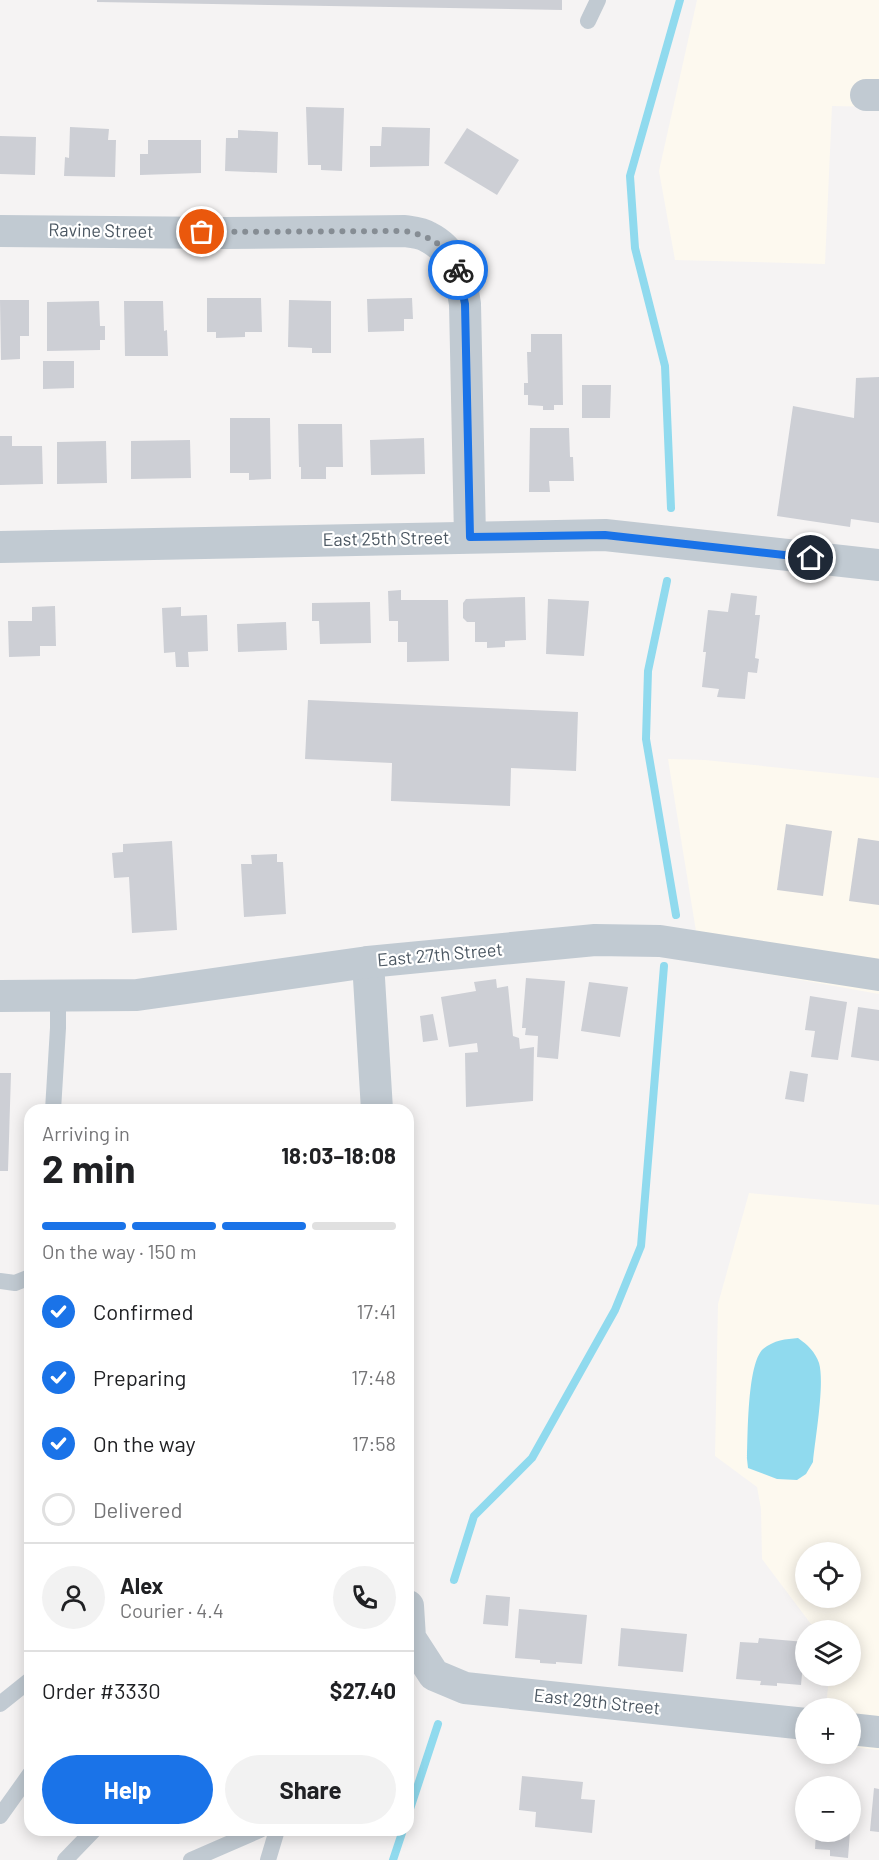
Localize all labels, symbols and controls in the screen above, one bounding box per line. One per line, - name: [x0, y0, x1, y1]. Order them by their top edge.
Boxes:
- pin: [176, 206, 227, 257]
- icon: bag: [185, 215, 218, 248]
- street label: Ravine Street: [48, 218, 154, 242]
- courier: [428, 240, 488, 300]
- icon: bike: [442, 254, 475, 287]
- street label: East 25th Street: [322, 526, 450, 550]
- pin: [785, 532, 836, 583]
- icon: home: [794, 541, 827, 574]
- street label: East 27th Street: [376, 938, 504, 970]
- text: Arriving in: [42, 1121, 130, 1145]
- text: 18:03–18:08: [281, 1142, 396, 1168]
- text: 2 min: [42, 1144, 135, 1191]
- text: On the way · 150 m: [42, 1239, 197, 1263]
- icon: check: [42, 1295, 75, 1328]
- text: Confirmed: [93, 1298, 193, 1324]
- text: 17:41: [357, 1299, 396, 1323]
- icon: check: [42, 1361, 75, 1394]
- text: Preparing: [93, 1364, 186, 1390]
- text: 17:48: [351, 1365, 396, 1389]
- icon: check: [42, 1427, 75, 1460]
- text: On the way: [93, 1430, 196, 1456]
- text: 17:58: [352, 1431, 396, 1455]
- text: Delivered: [93, 1496, 182, 1522]
- map controls: [795, 1542, 861, 1842]
- button: locate: [795, 1542, 861, 1608]
- button: person: [42, 1566, 105, 1629]
- button: phone: [333, 1566, 396, 1629]
- text: Alex: [120, 1572, 163, 1598]
- text: Courier · 4.4: [120, 1598, 224, 1622]
- button: layers: [795, 1620, 861, 1686]
- text: Order #3330: [42, 1677, 161, 1703]
- text: $27.40: [330, 1677, 396, 1703]
- street label: East 29th Street: [533, 1683, 661, 1719]
- button: +: [795, 1698, 861, 1764]
- button: Help: [42, 1755, 213, 1824]
- button: Share: [225, 1755, 396, 1824]
- button: −: [795, 1776, 861, 1842]

